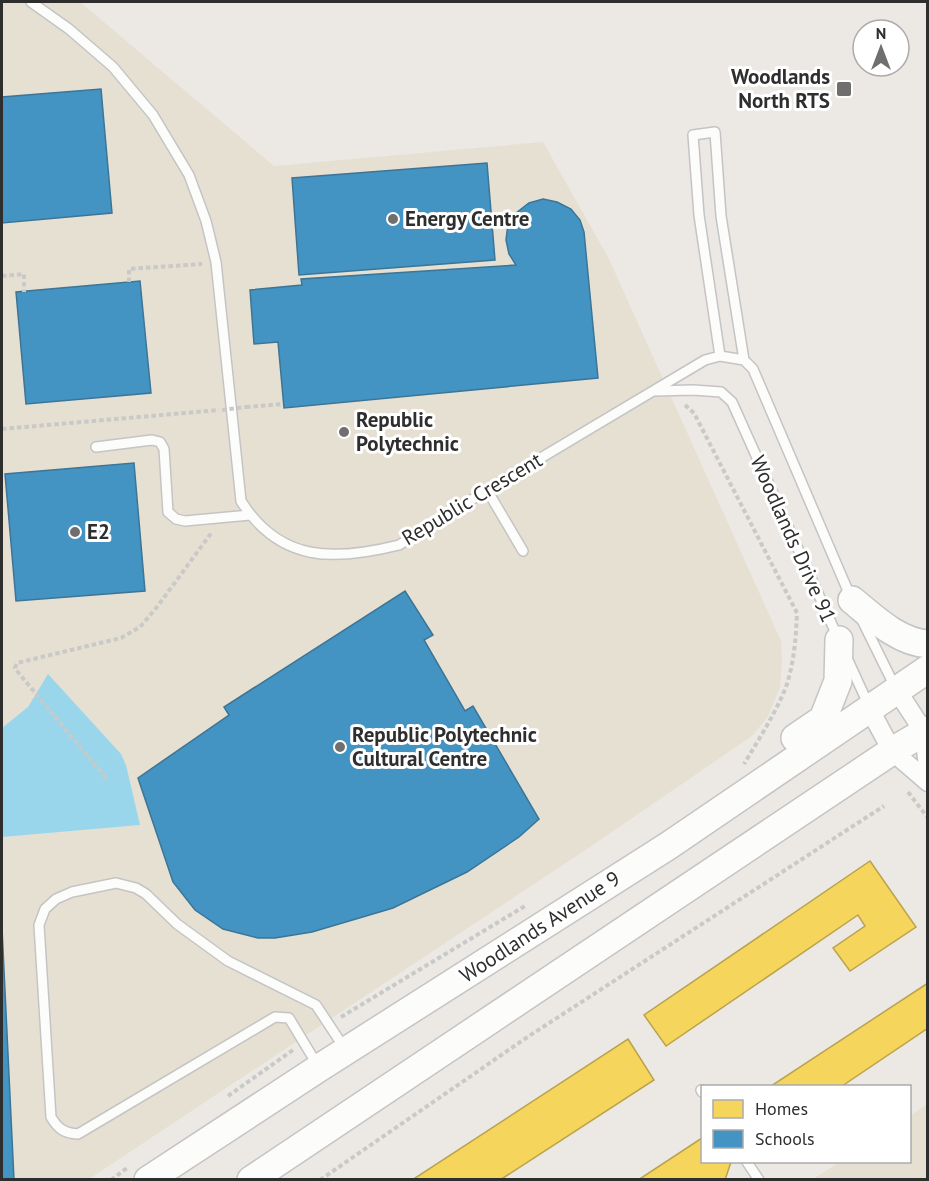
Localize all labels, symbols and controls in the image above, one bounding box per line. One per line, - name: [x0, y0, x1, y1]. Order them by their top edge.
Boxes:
- north arrow: [851, 18, 911, 78]
- text: N: [876, 23, 886, 43]
- place label: Woodlands North RTS: [731, 63, 830, 114]
- marker: Woodlands North RTS: [835, 80, 853, 98]
- place label: Energy Centre: [405, 205, 530, 232]
- marker: Energy Centre: [386, 212, 400, 226]
- place label: Republic Polytechnic: [356, 406, 459, 457]
- marker: Republic Polytechnic: [337, 425, 351, 439]
- street label: Republic Crescent: [397, 446, 547, 551]
- street label: Woodlands Drive 91: [745, 451, 842, 626]
- place label: E2: [87, 518, 110, 545]
- marker: E2: [68, 525, 82, 539]
- place label: Republic Polytechnic Cultural Centre: [352, 721, 537, 772]
- marker: Republic Polytechnic Cultural Centre: [333, 740, 347, 754]
- street label: Woodlands Avenue 9: [454, 865, 625, 989]
- legend: [701, 1085, 911, 1163]
- text: Homes: [755, 1097, 808, 1120]
- text: Schools: [755, 1127, 815, 1150]

